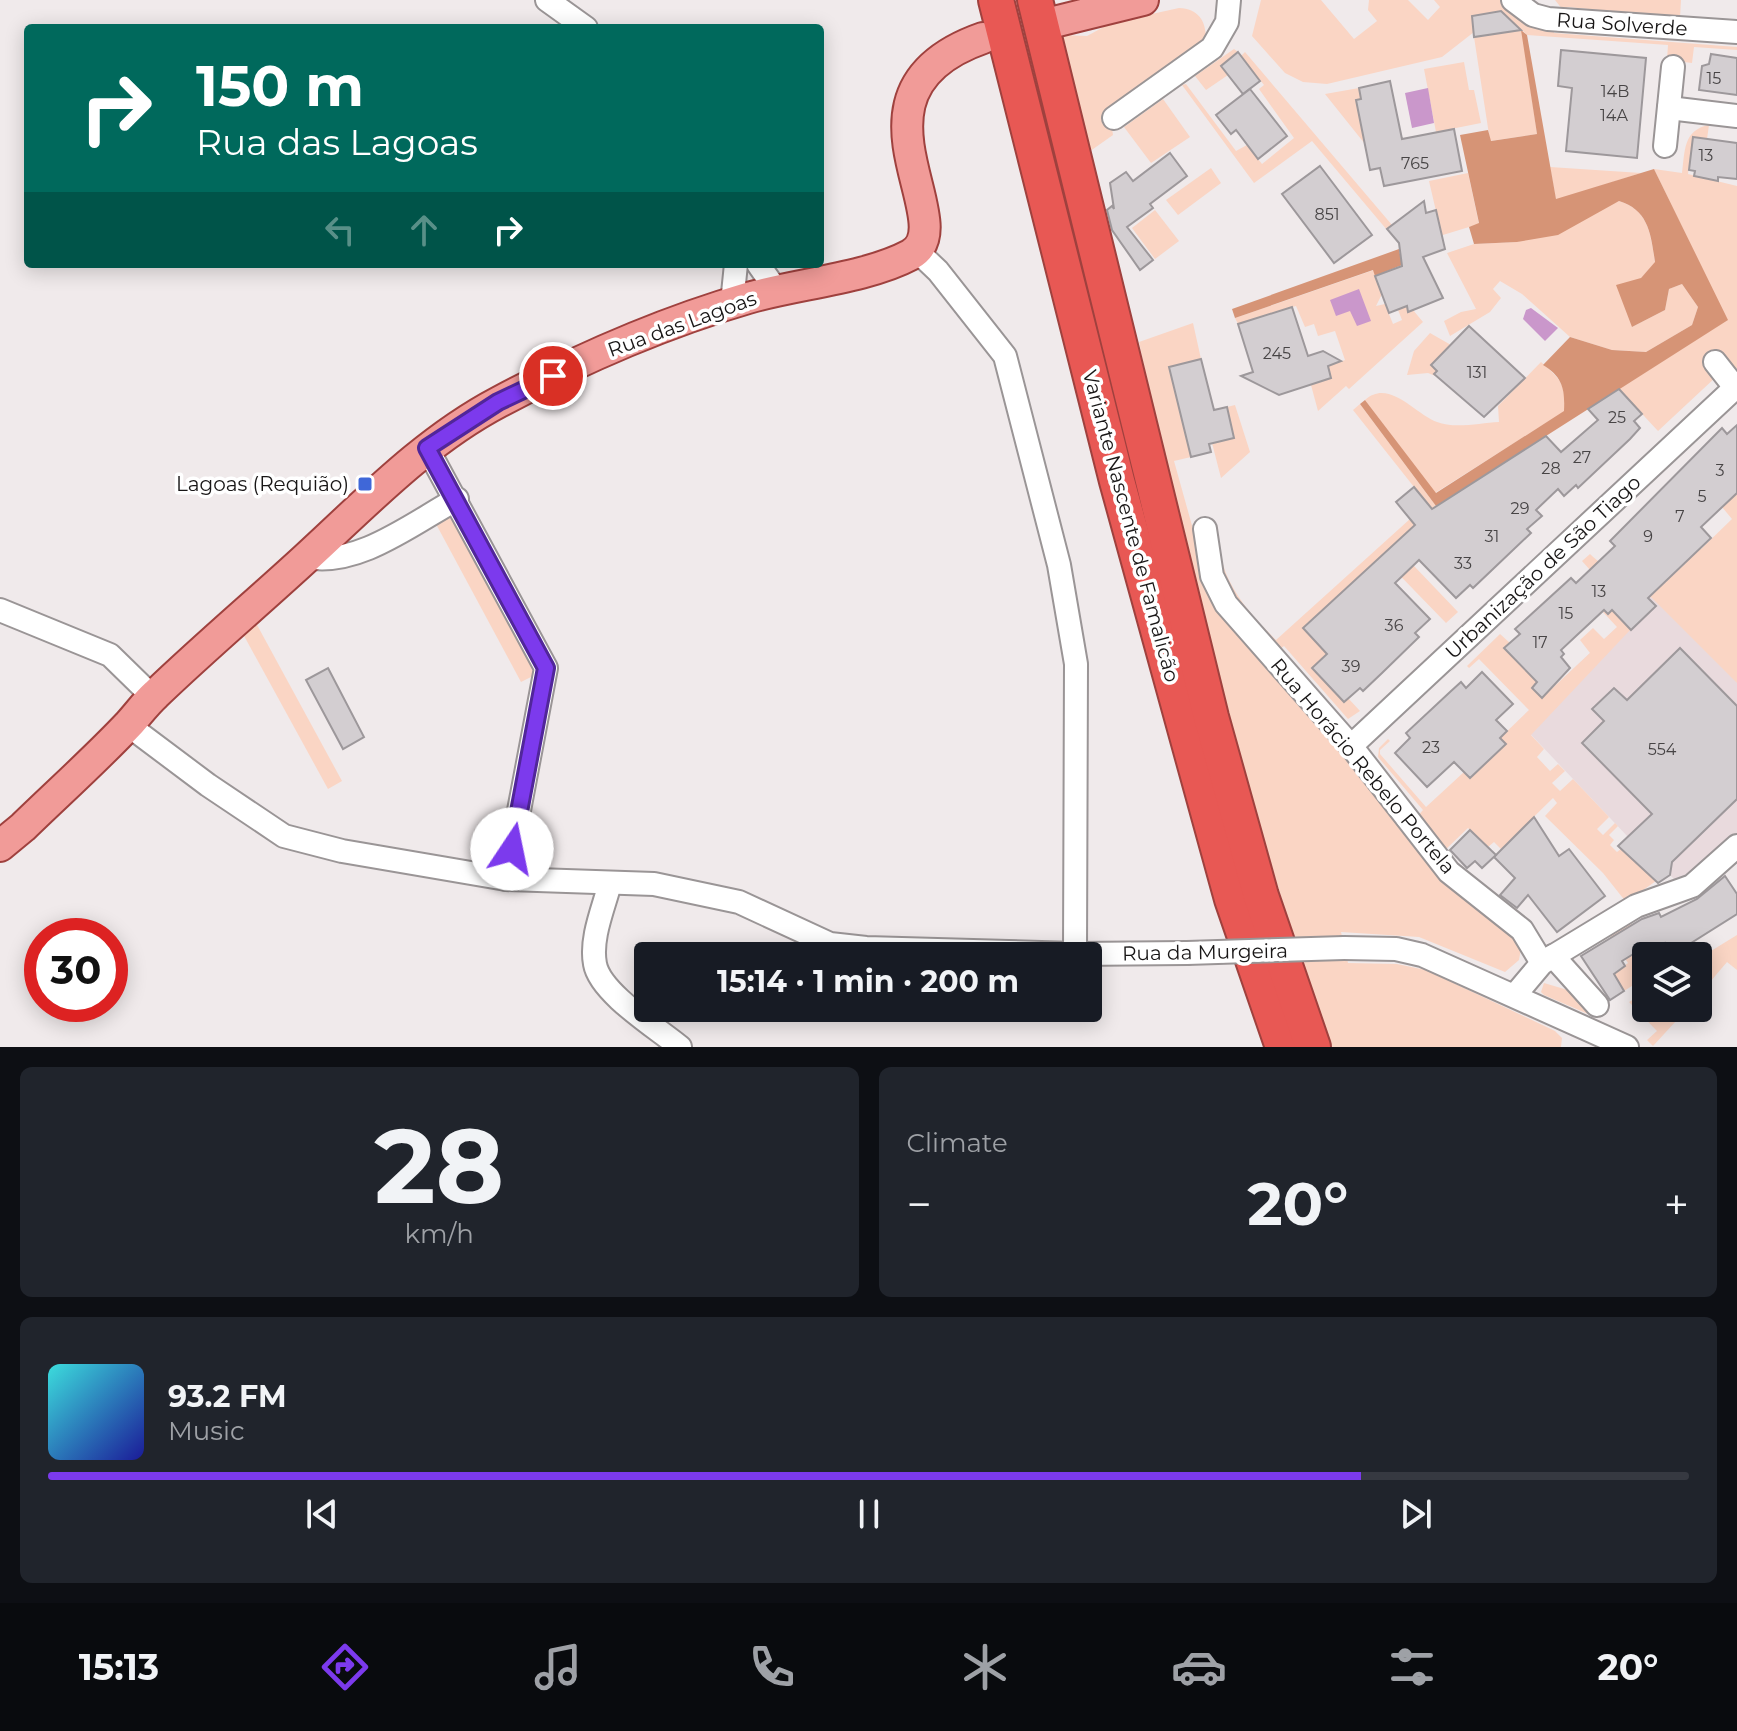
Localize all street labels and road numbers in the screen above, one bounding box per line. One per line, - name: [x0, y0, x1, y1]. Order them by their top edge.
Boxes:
- street label: Rua Solverde: [1556, 7, 1688, 41]
- street label: Rua das Lagoas: [604, 286, 760, 362]
- street label: Variante Nascente de Famalicão: [1078, 367, 1184, 685]
- street label: Urbanização de São Tiago: [1440, 470, 1646, 664]
- street label: Rua Horácio Rebelo Portela: [1266, 653, 1460, 879]
- street label: Rua da Murgeira: [1122, 939, 1288, 965]

